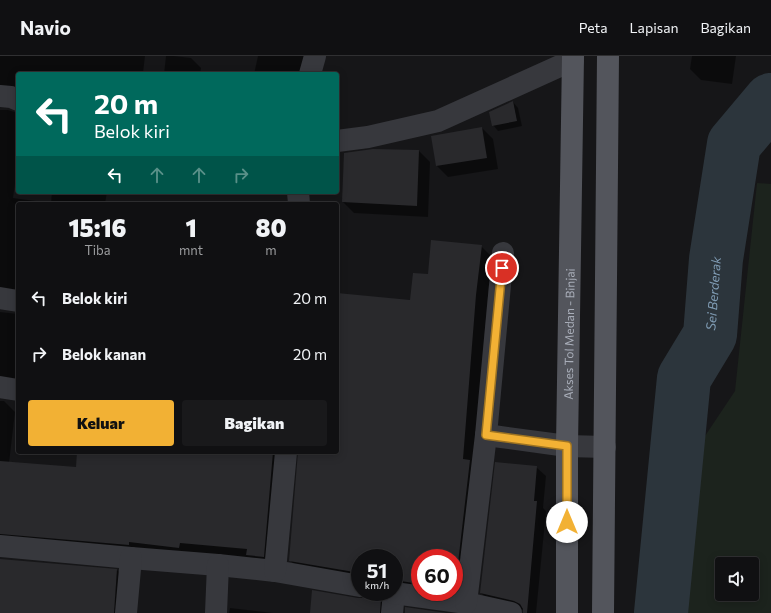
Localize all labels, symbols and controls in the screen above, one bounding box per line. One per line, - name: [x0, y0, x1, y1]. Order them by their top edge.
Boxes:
- text: Navio: [20, 16, 71, 39]
- text: Peta: [579, 19, 608, 36]
- text: Lapisan: [630, 19, 679, 36]
- text: Bagikan: [701, 19, 751, 36]
- text: 20 m: [94, 86, 158, 120]
- icon: left: [28, 88, 80, 140]
- text: Belok kiri: [94, 120, 170, 142]
- icon: left: [104, 164, 126, 186]
- icon: ahead: [146, 164, 168, 186]
- icon: ahead: [188, 164, 210, 186]
- icon: right: [230, 164, 252, 186]
- text: 15:16: [68, 213, 127, 242]
- text: 1: [185, 213, 197, 242]
- text: 80: [255, 213, 287, 242]
- text: Tiba: [84, 242, 111, 258]
- text: mnt: [179, 242, 203, 258]
- text: m: [265, 242, 277, 258]
- pin: [485, 251, 519, 285]
- water label: Sei Berderak: [702, 255, 724, 331]
- icon: arrive: [491, 257, 513, 279]
- street label: Akses Tol Medan - Binjai: [561, 268, 577, 400]
- icon: left: [28, 287, 50, 309]
- text: Belok kiri: [62, 289, 128, 307]
- text: 20 m: [293, 289, 327, 307]
- icon: right: [28, 343, 50, 365]
- text: Belok kanan: [62, 345, 146, 363]
- text: 20 m: [293, 345, 327, 363]
- button: Keluar: [28, 400, 174, 446]
- button: Bagikan: [182, 400, 327, 446]
- position arrow: [546, 501, 588, 543]
- speed limit sign: 60: [411, 549, 463, 601]
- map controls: [715, 557, 759, 601]
- button: sound: [715, 557, 759, 601]
- text: 51: [367, 558, 387, 582]
- text: km/h: [365, 579, 389, 591]

